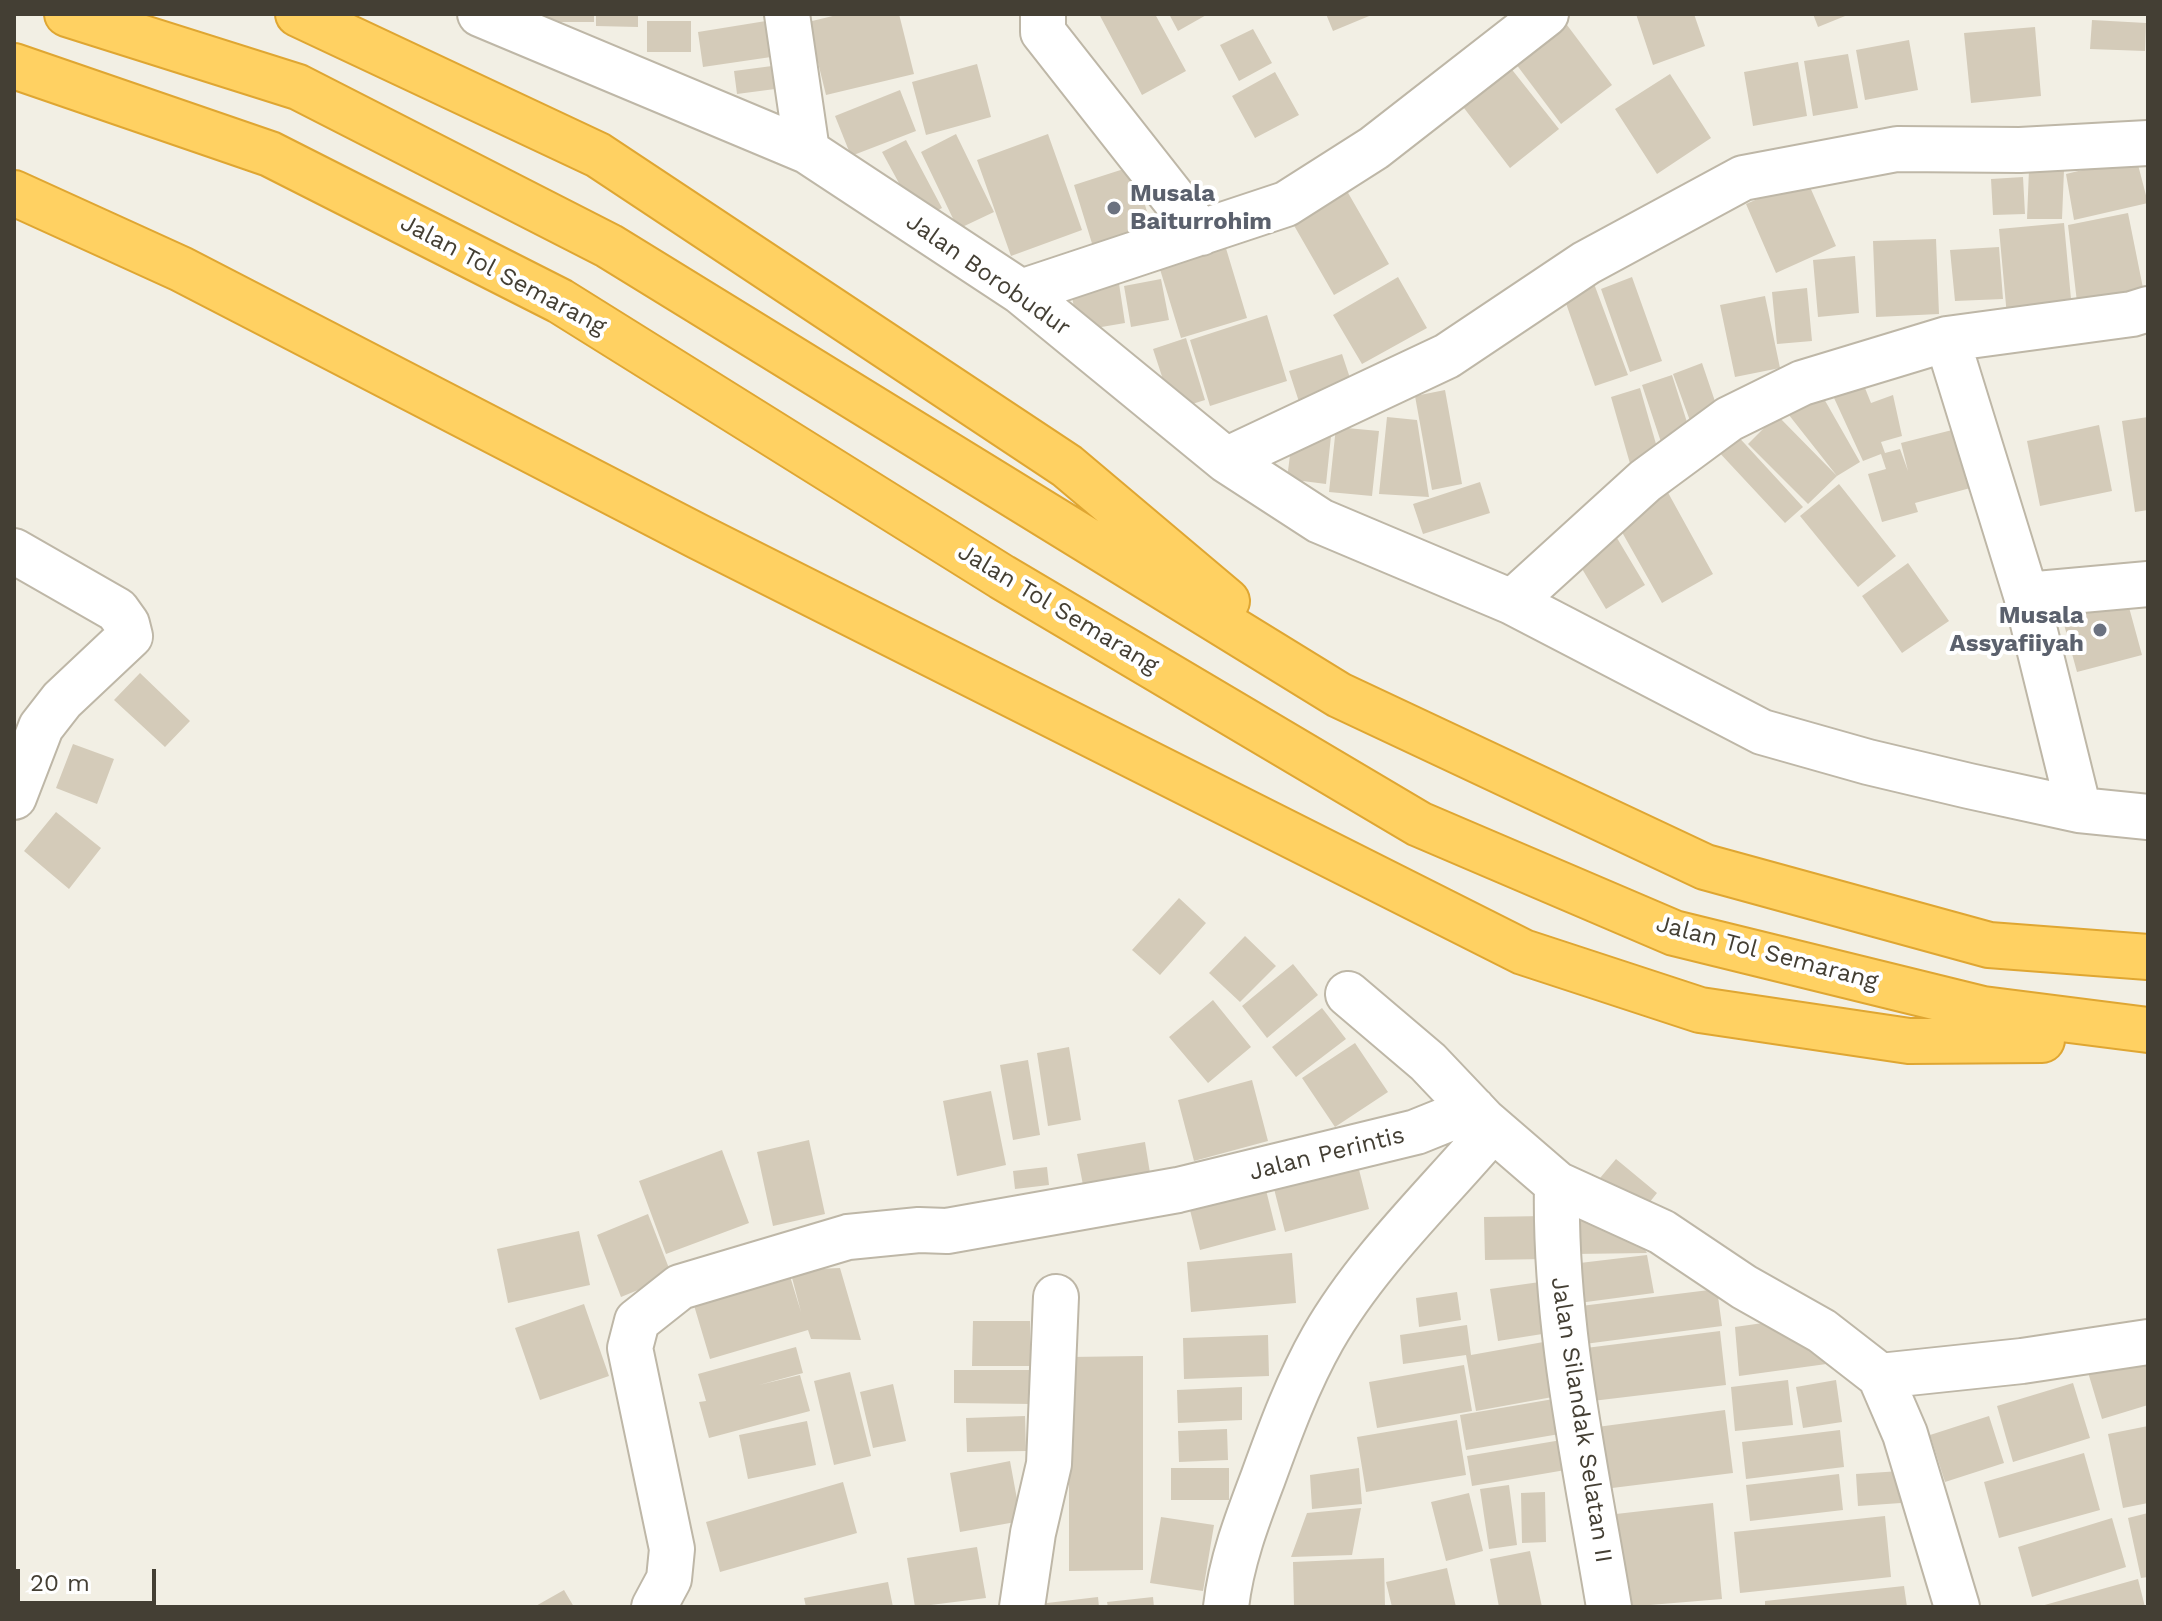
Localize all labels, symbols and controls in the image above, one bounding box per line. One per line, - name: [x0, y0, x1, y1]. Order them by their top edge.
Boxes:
- place label: Musala Baiturrohim: [1130, 180, 1272, 236]
- marker: Musala Baiturrohim: [1105, 199, 1123, 217]
- street label: Jalan Borobudur: [900, 208, 1076, 342]
- street label: Jalan Tol Semarang: [395, 209, 611, 341]
- street label: Jalan Tol Semarang: [953, 538, 1163, 680]
- place label: Musala Assyafiiyah: [1949, 602, 2084, 658]
- marker: Musala Assyafiiyah: [2091, 621, 2109, 639]
- street label: Jalan Tol Semarang: [1653, 909, 1881, 997]
- street label: Jalan Perintis: [1246, 1121, 1408, 1187]
- street label: Jalan Silandak Selatan II: [1544, 1275, 1618, 1565]
- scale bar: [20, 1553, 160, 1603]
- text: 20 m: [30, 1569, 90, 1597]

